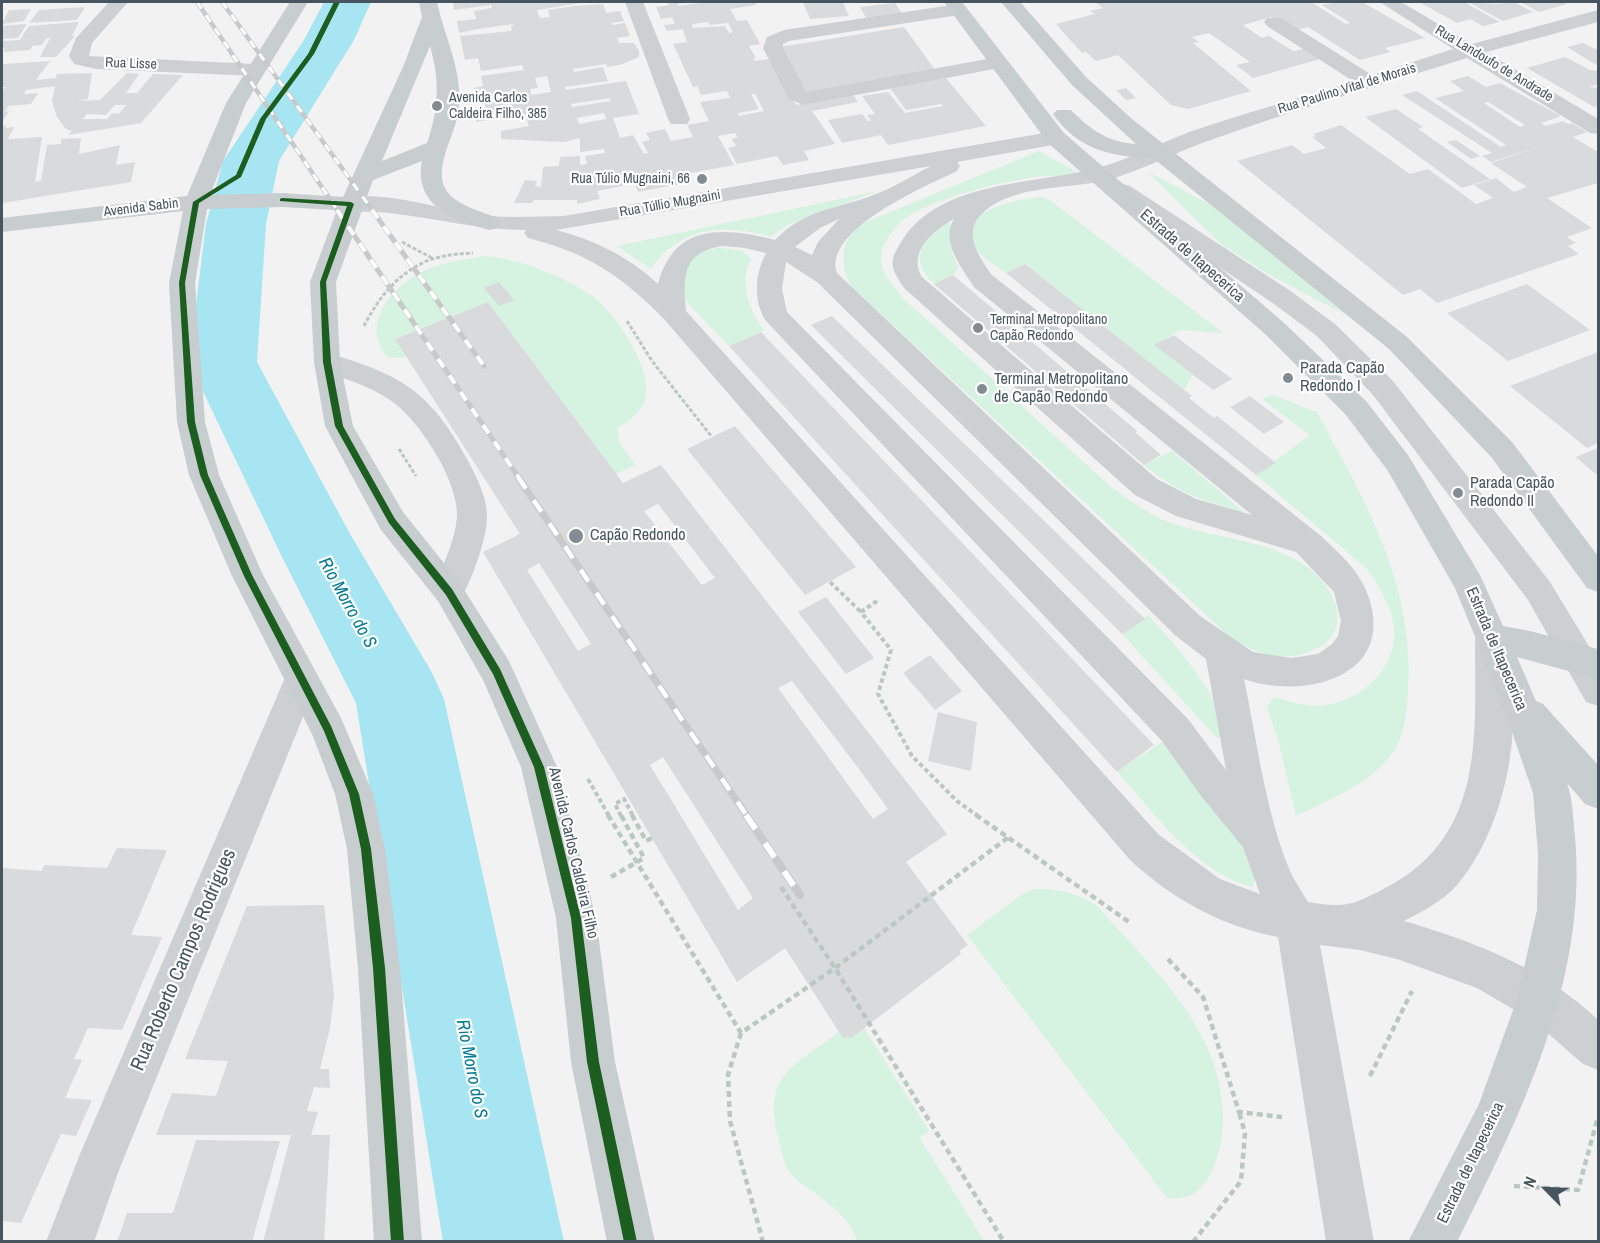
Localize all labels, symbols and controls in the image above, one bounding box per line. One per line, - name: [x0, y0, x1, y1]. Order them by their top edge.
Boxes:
- street label: Rua Landoufo de Andrade: [1432, 22, 1556, 106]
- street label: Rua Lisse: [105, 55, 157, 73]
- street label: Rua Paulino Vital de Morais: [1276, 60, 1418, 118]
- place label: Avenida Carlos Caldeira Filho, 385: [449, 90, 547, 122]
- marker: Avenida Carlos Caldeira Filho, 385: [430, 99, 444, 113]
- place label: Rua Túlio Mugnaini, 66: [571, 171, 690, 187]
- marker: Rua Túlio Mugnaini, 66: [695, 172, 709, 186]
- street label: Rua Túllio Mugnaini: [618, 187, 722, 221]
- street label: Avenida Sabin: [103, 195, 179, 221]
- street label: Estrada de Itapecerica: [1136, 205, 1248, 307]
- place label: Terminal Metropolitano Capão Redondo: [990, 312, 1107, 344]
- marker: Terminal Metropolitano Capão Redondo: [971, 321, 985, 335]
- place label: Parada Capão Redondo I: [1300, 359, 1385, 397]
- place label: Terminal Metropolitano de Capão Redondo: [994, 370, 1128, 408]
- marker: Parada Capão Redondo I: [1281, 371, 1295, 385]
- marker: Terminal Metropolitano de Capão Redondo: [975, 382, 989, 396]
- place label: Parada Capão Redondo II: [1470, 474, 1555, 512]
- marker: Parada Capão Redondo II: [1451, 486, 1465, 500]
- place label: Capão Redondo: [590, 526, 686, 546]
- marker: Capão Redondo: [567, 527, 585, 545]
- water label: Rio Morro do S: [313, 554, 381, 652]
- street label: Estrada de Itapecerica: [1461, 584, 1531, 714]
- street label: Avenida Carlos Caldeira Filho: [544, 765, 602, 941]
- street label: Rua Roberto Campos Rodrigues: [126, 845, 242, 1075]
- water label: Rio Morro do S: [451, 1018, 491, 1120]
- street label: Estrada de Itapecerica: [1433, 1099, 1509, 1227]
- north arrow: [1516, 1159, 1576, 1219]
- text: N: [1518, 1173, 1542, 1190]

